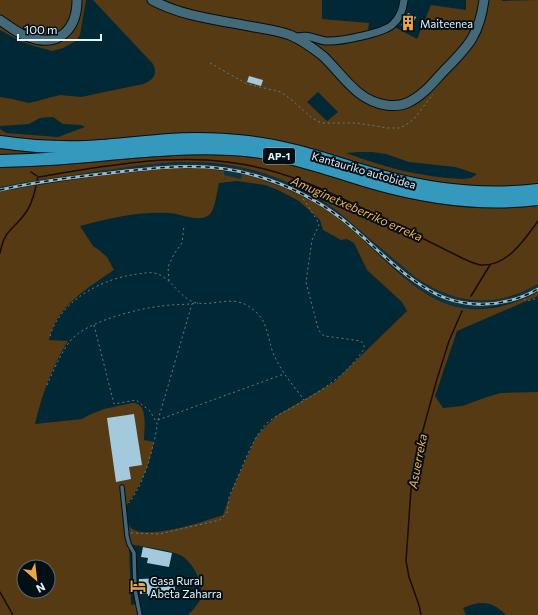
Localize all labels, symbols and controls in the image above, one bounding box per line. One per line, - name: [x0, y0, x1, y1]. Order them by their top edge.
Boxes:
- building icon: Maiteenea: [399, 14, 417, 32]
- scale bar: [18, 16, 101, 42]
- place label: Maiteenea: [420, 17, 473, 30]
- text: 100 m: [24, 22, 58, 36]
- road number: AP-1: [263, 148, 295, 164]
- street label: Kantauriko autobidea: [310, 149, 418, 191]
- water label: Amuginetxeberriko erreka: [288, 172, 425, 243]
- water label: Asuerreka: [405, 433, 429, 490]
- north arrow: [16, 559, 56, 599]
- place label: Casa Rural Abeta Zaharra: [150, 574, 222, 600]
- hotel icon: Casa Rural Abeta Zaharra: [129, 577, 147, 595]
- text: N: [34, 581, 48, 596]

